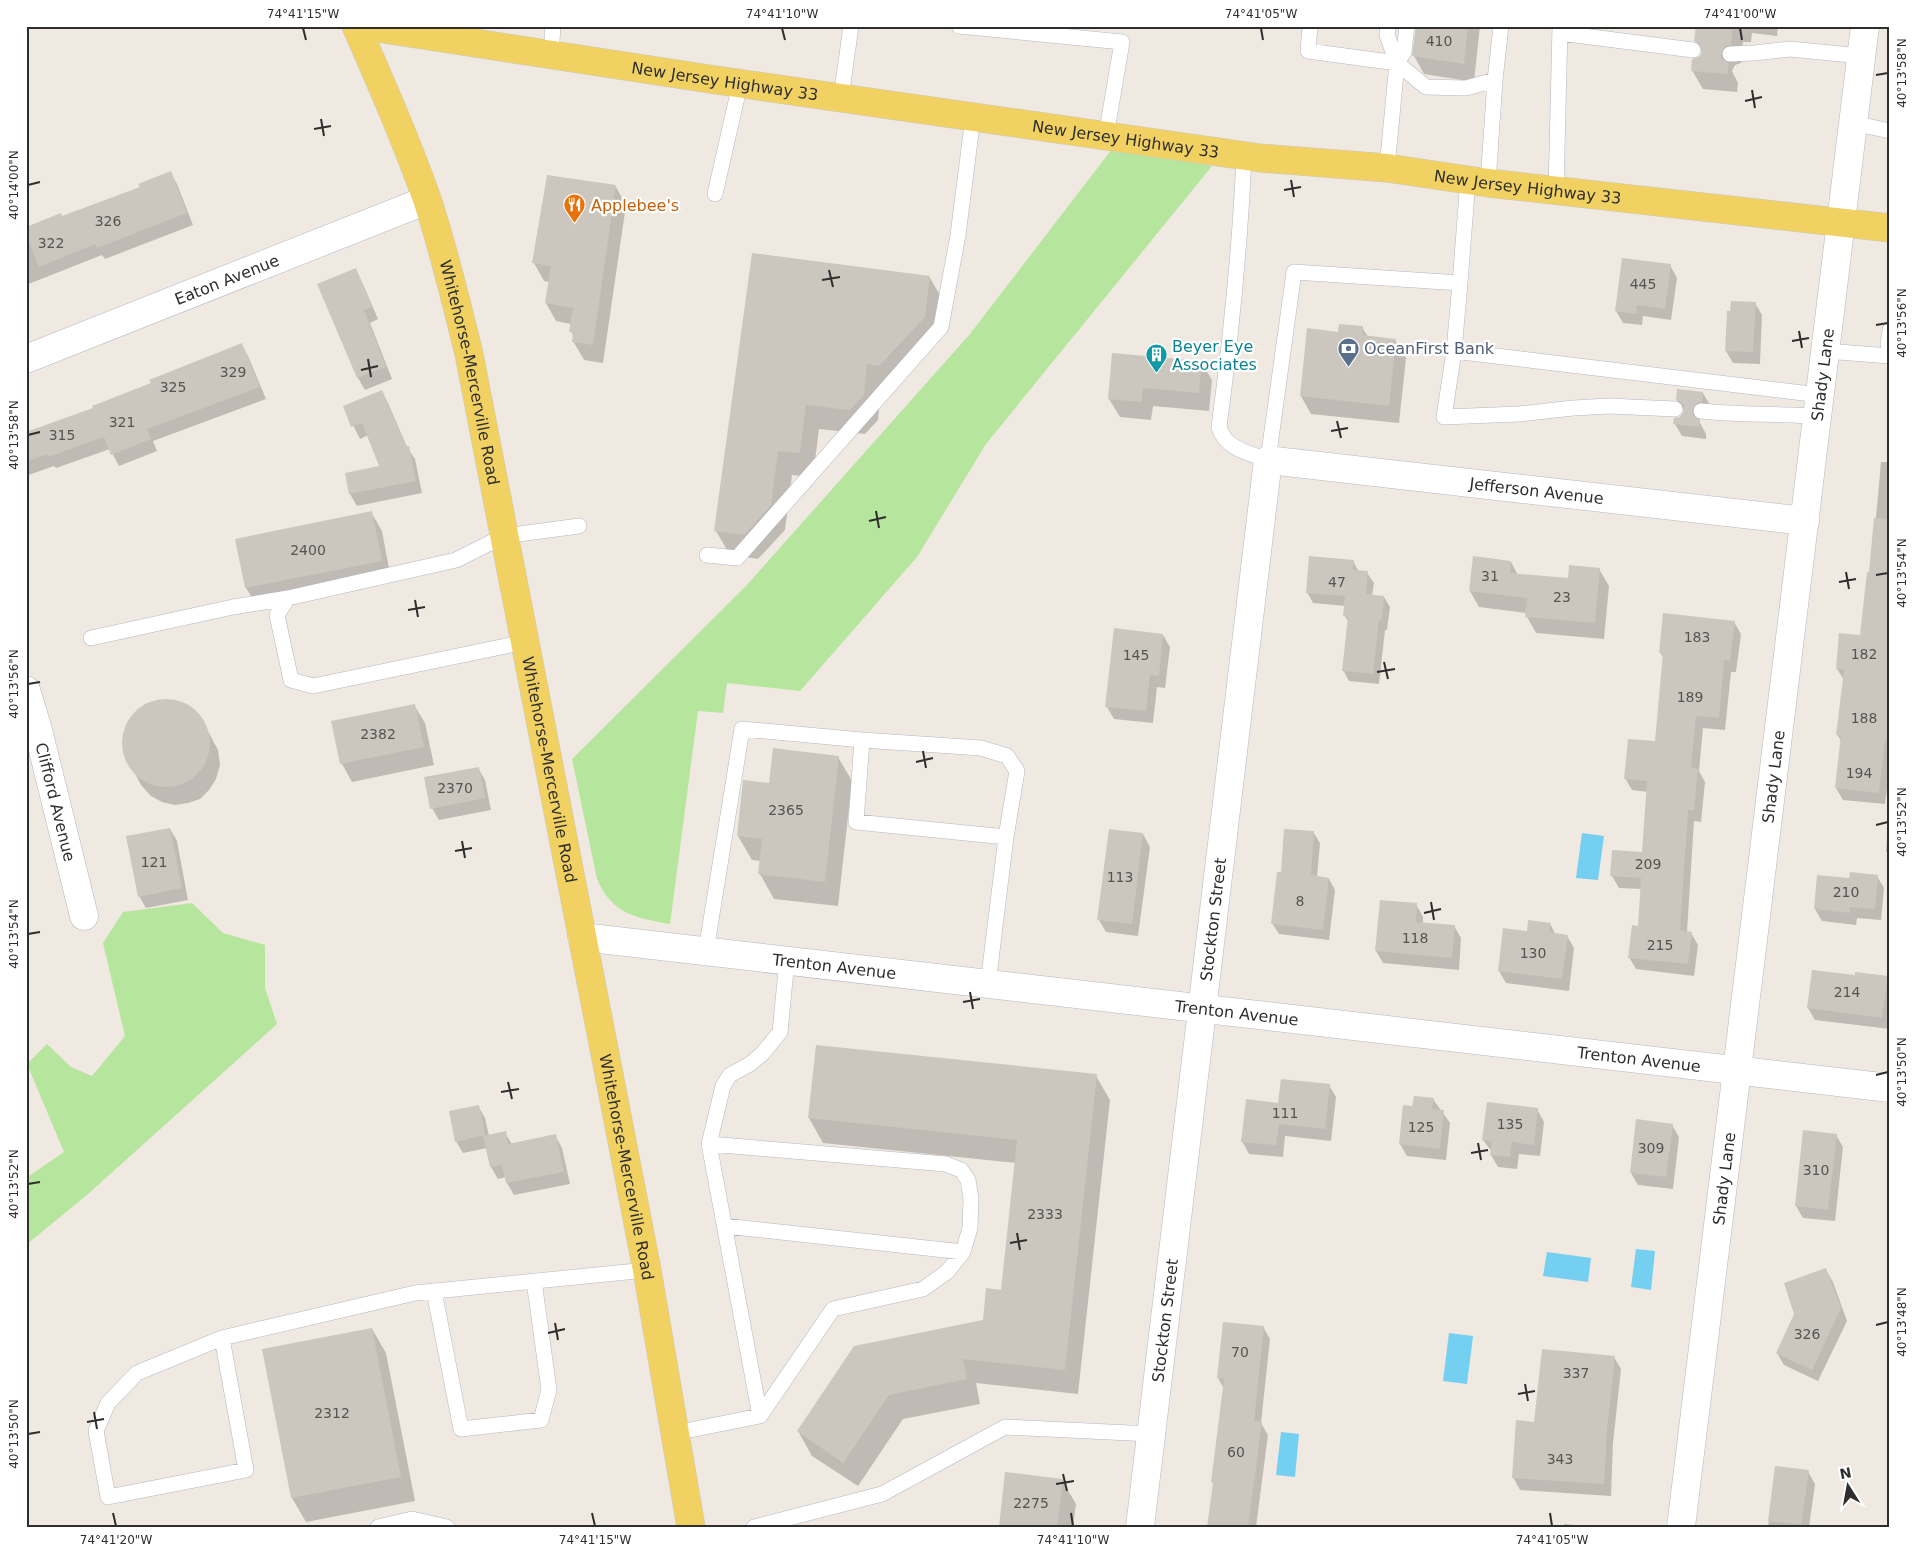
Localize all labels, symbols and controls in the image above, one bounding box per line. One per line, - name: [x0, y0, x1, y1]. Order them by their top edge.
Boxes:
- text: 74°41'15"W: [267, 7, 339, 21]
- text: 74°41'10"W: [746, 7, 818, 21]
- text: 74°41'05"W: [1225, 7, 1297, 21]
- text: 74°41'00"W: [1704, 7, 1776, 21]
- house number: 410: [1426, 33, 1452, 49]
- text: 40°13'58"N: [1895, 38, 1909, 108]
- street label: New Jersey Highway 33: [630, 58, 819, 105]
- street label: New Jersey Highway 33: [1031, 116, 1220, 162]
- text: 40°14'00"N: [7, 150, 21, 220]
- street label: New Jersey Highway 33: [1433, 166, 1622, 208]
- restaurant icon: Applebee's: [563, 193, 587, 224]
- place label: Applebee's: [591, 196, 679, 215]
- house number: 326: [95, 213, 121, 229]
- house number: 322: [38, 235, 64, 251]
- street label: Eaton Avenue: [172, 251, 282, 309]
- street label: Whitehorse-Mercerville Road: [436, 258, 503, 487]
- house number: 445: [1630, 276, 1656, 292]
- text: 40°13'56"N: [1895, 288, 1909, 358]
- street label: Shady Lane: [1808, 327, 1838, 422]
- bank icon: OceanFirst Bank: [1336, 336, 1360, 367]
- place label: Beyer Eye Associates: [1172, 337, 1257, 374]
- place label: OceanFirst Bank: [1364, 339, 1495, 358]
- building icon: Beyer Eye Associates: [1144, 343, 1168, 374]
- house number: 329: [220, 364, 246, 380]
- house number: 325: [160, 379, 186, 395]
- text: 40°13'58"N: [7, 400, 21, 470]
- house number: 321: [109, 414, 135, 430]
- house number: 315: [49, 427, 75, 443]
- street label: Jefferson Avenue: [1468, 474, 1605, 508]
- text: 40°13'54"N: [1895, 538, 1909, 608]
- house number: 2400: [290, 542, 326, 558]
- house number: 31: [1481, 568, 1499, 584]
- house number: 47: [1328, 574, 1346, 590]
- house number: 23: [1553, 589, 1571, 605]
- house number: 183: [1684, 629, 1710, 645]
- house number: 182: [1851, 646, 1877, 662]
- house number: 145: [1123, 647, 1149, 663]
- text: 40°13'56"N: [7, 649, 21, 719]
- street label: Whitehorse-Mercerville Road: [518, 655, 581, 884]
- house number: 189: [1677, 689, 1703, 705]
- house number: 188: [1851, 710, 1877, 726]
- house number: 2382: [360, 726, 396, 742]
- street label: Shady Lane: [1758, 729, 1789, 824]
- street label: Clifford Avenue: [31, 741, 79, 864]
- house number: 194: [1846, 765, 1872, 781]
- house number: 2370: [437, 780, 473, 796]
- text: 40°13'52"N: [1895, 787, 1909, 857]
- house number: 2365: [768, 802, 804, 818]
- house number: 121: [141, 854, 167, 870]
- house number: 209: [1635, 856, 1661, 872]
- street label: Stockton Street: [1197, 857, 1230, 982]
- house number: 113: [1107, 869, 1133, 885]
- house number: 210: [1833, 884, 1859, 900]
- house number: 8: [1296, 893, 1304, 909]
- text: 40°13'54"N: [7, 899, 21, 969]
- house number: 118: [1402, 930, 1428, 946]
- house number: 215: [1647, 937, 1673, 953]
- house number: 130: [1520, 945, 1546, 961]
- street label: Trenton Avenue: [770, 950, 897, 983]
- house number: 214: [1834, 984, 1860, 1000]
- street label: Trenton Avenue: [1173, 996, 1299, 1030]
- text: 40°13'50"N: [1895, 1037, 1909, 1107]
- street label: Trenton Avenue: [1575, 1043, 1702, 1076]
- street label: Whitehorse-Mercerville Road: [595, 1052, 658, 1282]
- house number: 111: [1272, 1105, 1298, 1121]
- house number: 135: [1497, 1116, 1523, 1132]
- house number: 125: [1408, 1119, 1434, 1135]
- street label: Shady Lane: [1709, 1131, 1739, 1226]
- house number: 309: [1638, 1140, 1664, 1156]
- text: 40°13'52"N: [7, 1149, 21, 1219]
- house number: 310: [1803, 1162, 1829, 1178]
- house number: 2333: [1027, 1206, 1063, 1222]
- street label: Stockton Street: [1148, 1258, 1182, 1383]
- text: 40°13'48"N: [1895, 1287, 1909, 1357]
- house number: 326: [1794, 1326, 1820, 1342]
- house number: 70: [1231, 1344, 1249, 1360]
- house number: 337: [1563, 1365, 1589, 1381]
- text: 40°13'50"N: [7, 1399, 21, 1469]
- house number: 2312: [314, 1405, 350, 1421]
- house number: 60: [1227, 1444, 1245, 1460]
- house number: 343: [1547, 1451, 1573, 1467]
- north arrow: [1824, 1460, 1874, 1510]
- text: N: [1838, 1464, 1853, 1482]
- house number: 2275: [1013, 1495, 1049, 1511]
- text: 74°41'20"W: [80, 1533, 152, 1547]
- text: 74°41'15"W: [559, 1533, 631, 1547]
- text: 74°41'10"W: [1037, 1533, 1109, 1547]
- text: 74°41'05"W: [1516, 1533, 1588, 1547]

